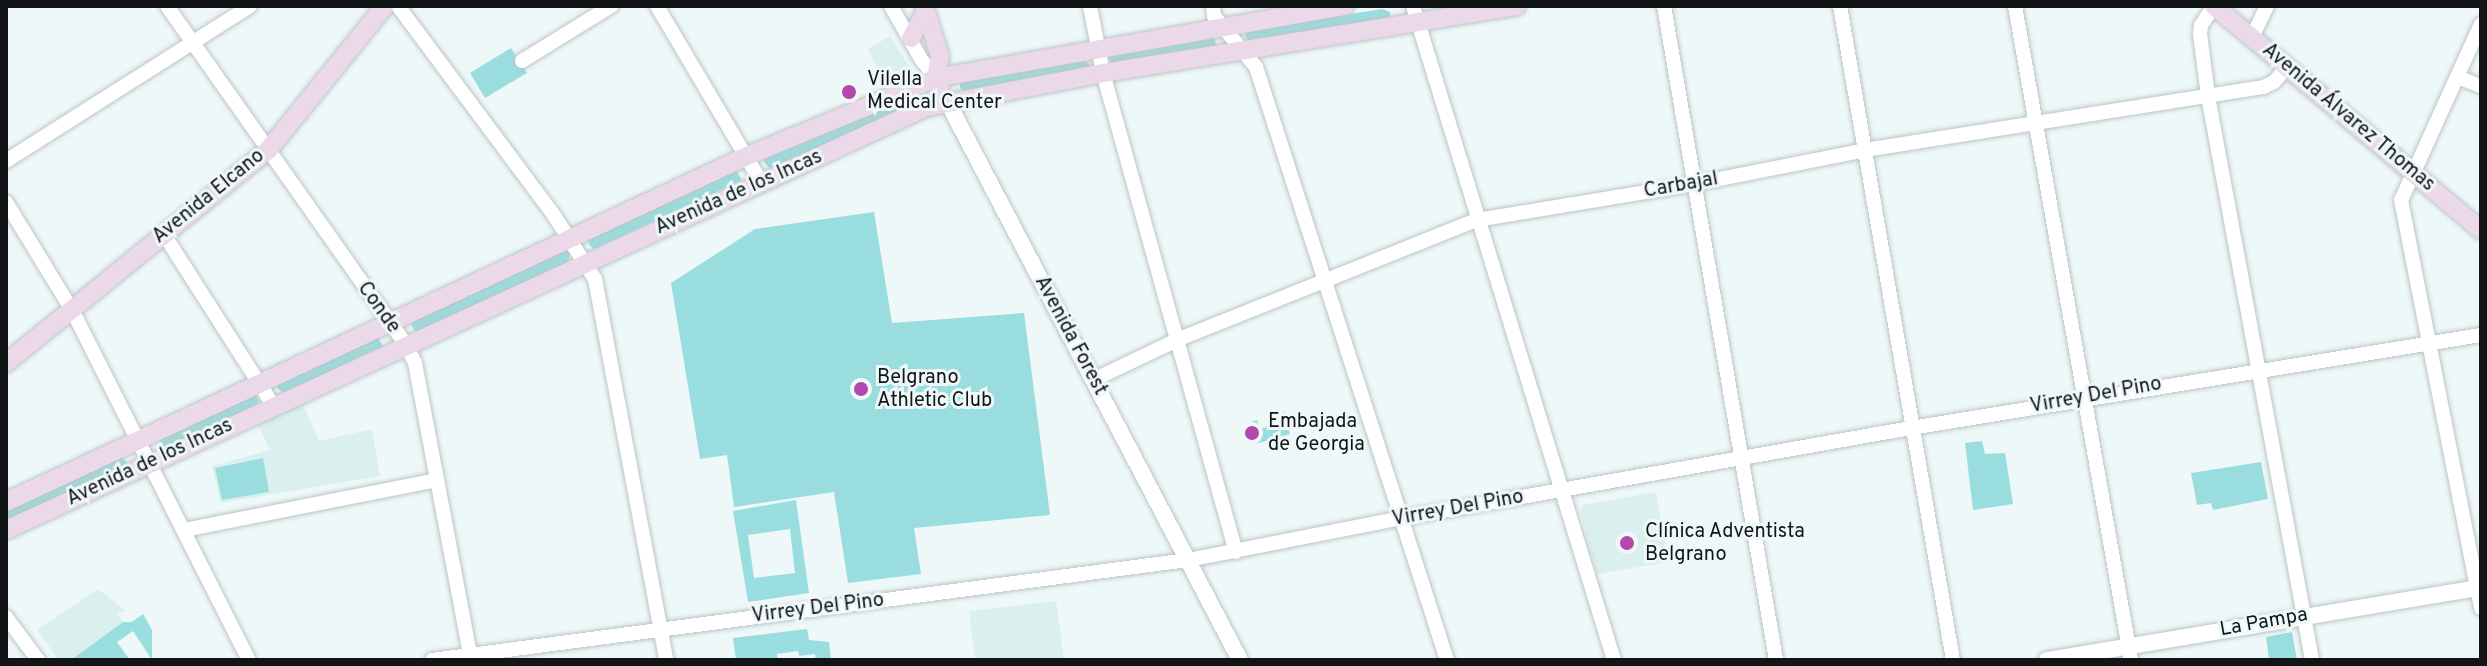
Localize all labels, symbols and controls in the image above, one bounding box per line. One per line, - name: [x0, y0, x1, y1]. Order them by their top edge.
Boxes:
- street label: Avenida Álvarez Thomas: [2256, 38, 2440, 198]
- place label: Vilella Medical Center: [867, 68, 1002, 115]
- marker: Vilella Medical Center: [838, 81, 860, 103]
- street label: Avenida Elcano: [148, 145, 270, 249]
- street label: Avenida de los Incas: [652, 145, 826, 241]
- street label: Carbajal: [1642, 168, 1720, 204]
- street label: Avenida Forest: [1028, 272, 1112, 400]
- street label: Conde: [351, 278, 405, 338]
- place label: Belgrano Athletic Club: [877, 366, 992, 413]
- street label: Virrey Del Pino: [2028, 373, 2164, 419]
- marker: Belgrano Athletic Club: [852, 380, 870, 398]
- place label: Embajada de Georgia: [1268, 410, 1365, 457]
- street label: Avenida de los Incas: [63, 414, 237, 512]
- marker: Embajada de Georgia: [1243, 424, 1261, 442]
- street label: Virrey Del Pino: [1390, 486, 1526, 532]
- place label: Clínica Adventista Belgrano: [1645, 520, 1806, 567]
- marker: Clínica Adventista Belgrano: [1616, 532, 1638, 554]
- street label: Virrey Del Pino: [750, 589, 886, 629]
- street label: La Pampa: [2218, 603, 2310, 643]

